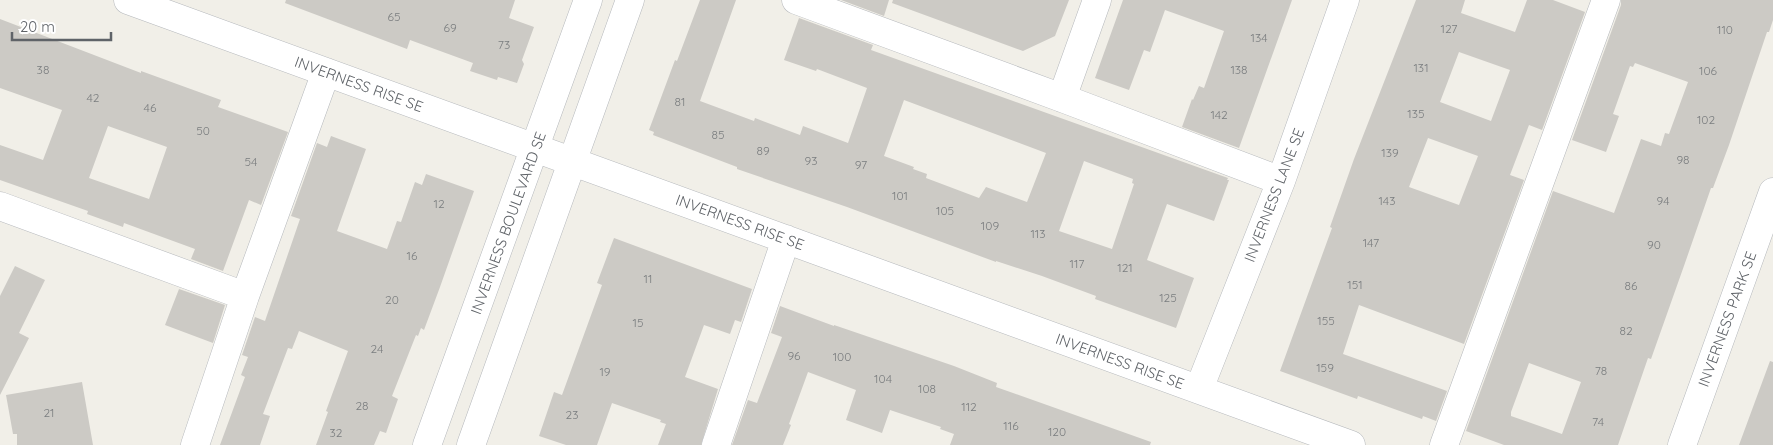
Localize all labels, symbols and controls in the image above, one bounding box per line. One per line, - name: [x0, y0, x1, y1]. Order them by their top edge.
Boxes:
- house number: 65: [388, 9, 401, 24]
- scale bar: [12, 10, 111, 42]
- text: 20 m: [20, 17, 55, 36]
- house number: 69: [443, 20, 457, 35]
- house number: 127: [1440, 21, 1458, 36]
- house number: 110: [1717, 22, 1733, 37]
- house number: 134: [1250, 30, 1268, 45]
- house number: 73: [498, 37, 510, 52]
- street label: INVERNESS RISE SE: [292, 52, 426, 116]
- house number: 131: [1413, 60, 1429, 75]
- house number: 38: [37, 62, 49, 77]
- house number: 138: [1230, 62, 1248, 77]
- house number: 106: [1699, 63, 1718, 78]
- house number: 42: [87, 90, 100, 105]
- house number: 81: [675, 94, 685, 109]
- house number: 46: [144, 100, 157, 115]
- house number: 135: [1407, 106, 1425, 121]
- house number: 142: [1210, 107, 1228, 122]
- house number: 102: [1697, 112, 1715, 127]
- house number: 50: [196, 123, 210, 138]
- street label: INVERNESS LANE SE: [1240, 125, 1308, 265]
- house number: 85: [711, 127, 725, 142]
- street label: INVERNESS BOULEVARD SE: [466, 129, 550, 317]
- house number: 89: [756, 143, 770, 158]
- house number: 139: [1381, 145, 1399, 160]
- house number: 98: [1676, 152, 1690, 167]
- house number: 93: [805, 153, 817, 168]
- house number: 54: [245, 154, 257, 169]
- house number: 97: [855, 157, 867, 172]
- house number: 101: [892, 188, 908, 203]
- street label: INVERNESS RISE SE: [673, 190, 807, 254]
- house number: 143: [1379, 193, 1395, 208]
- house number: 94: [1656, 193, 1670, 208]
- house number: 12: [433, 196, 445, 211]
- house number: 105: [936, 203, 954, 218]
- house number: 109: [981, 218, 999, 233]
- house number: 113: [1030, 226, 1046, 241]
- house number: 147: [1363, 235, 1379, 250]
- house number: 90: [1647, 237, 1661, 252]
- house number: 16: [407, 248, 418, 263]
- street label: INVERNESS PARK SE: [1694, 249, 1760, 389]
- house number: 117: [1069, 256, 1085, 271]
- house number: 121: [1117, 260, 1133, 275]
- house number: 11: [644, 271, 652, 286]
- house number: 151: [1347, 277, 1363, 292]
- house number: 86: [1625, 278, 1638, 293]
- house number: 125: [1159, 290, 1177, 305]
- house number: 20: [385, 292, 399, 307]
- house number: 155: [1317, 313, 1335, 328]
- house number: 15: [633, 315, 643, 330]
- house number: 82: [1619, 323, 1633, 338]
- street label: INVERNESS RISE SE: [1053, 329, 1187, 393]
- house number: 24: [371, 341, 383, 356]
- house number: 96: [787, 348, 801, 363]
- house number: 100: [833, 349, 851, 364]
- house number: 159: [1316, 360, 1334, 375]
- house number: 78: [1595, 363, 1607, 378]
- house number: 19: [599, 364, 611, 379]
- house number: 104: [874, 371, 892, 386]
- house number: 108: [918, 381, 936, 396]
- house number: 28: [355, 398, 369, 413]
- house number: 112: [961, 399, 977, 414]
- house number: 21: [43, 405, 55, 420]
- house number: 23: [566, 407, 578, 422]
- house number: 74: [1592, 414, 1604, 429]
- house number: 116: [1003, 418, 1019, 433]
- house number: 120: [1048, 424, 1066, 439]
- house number: 32: [330, 425, 343, 440]

